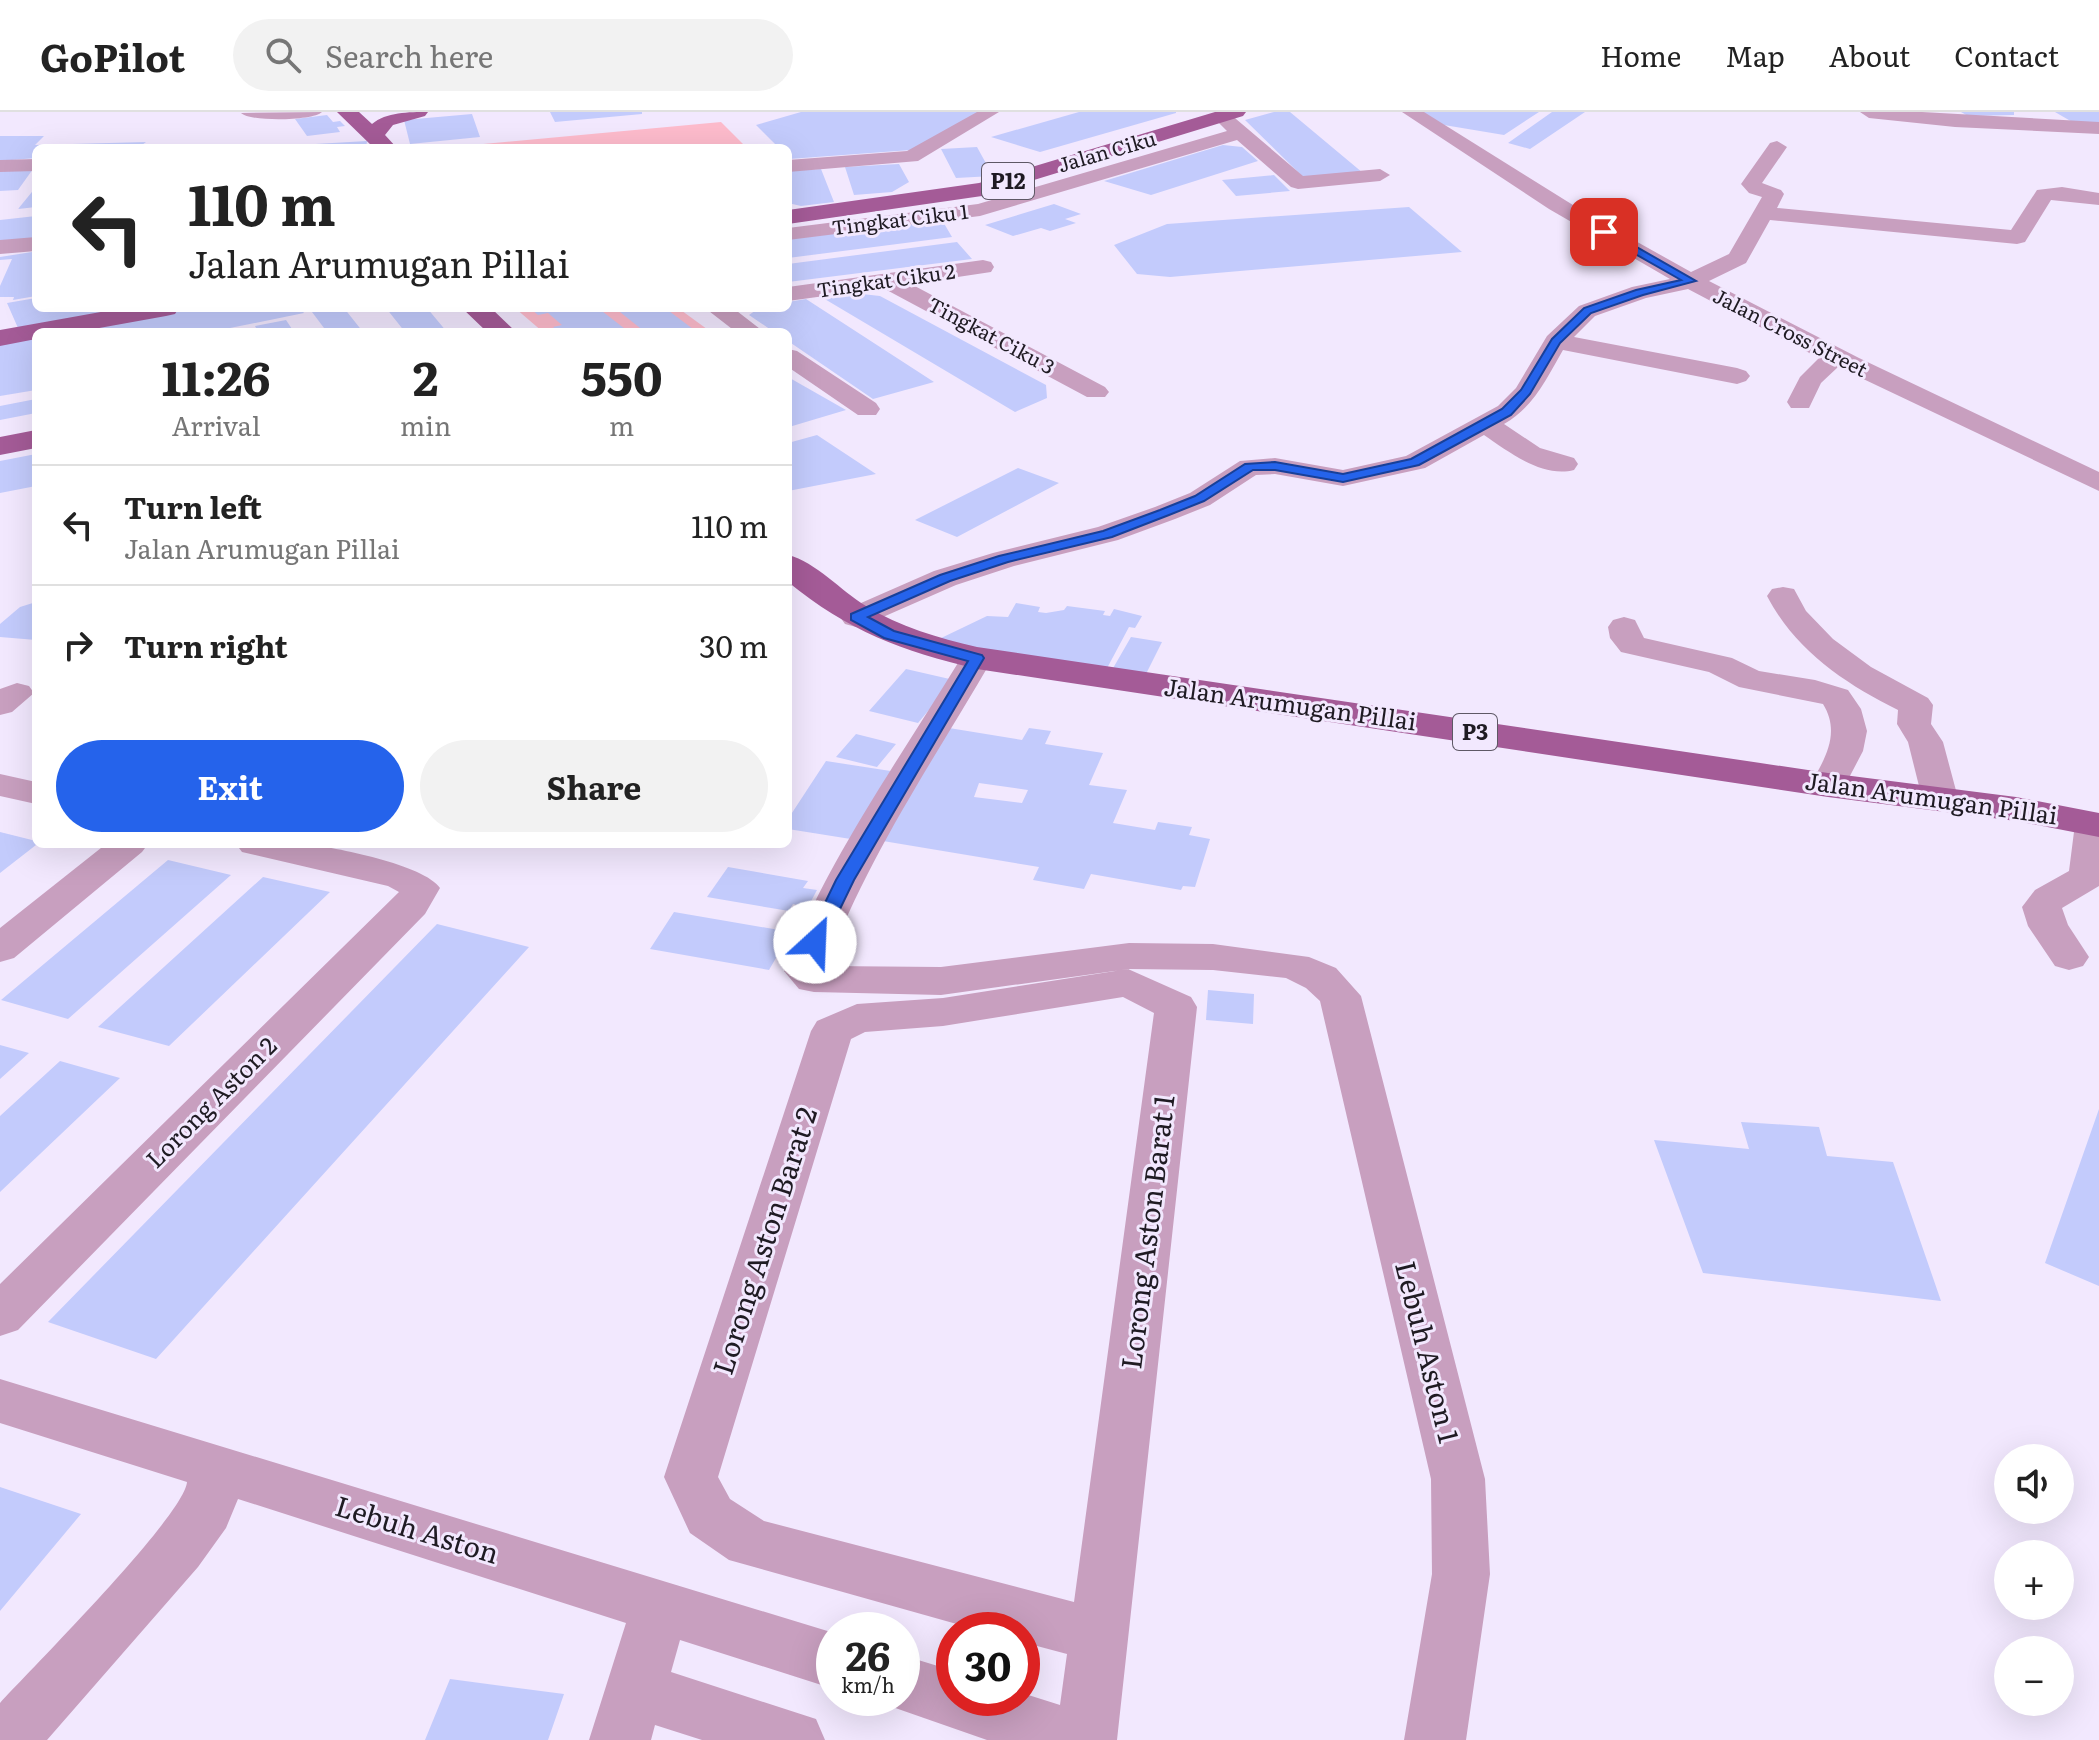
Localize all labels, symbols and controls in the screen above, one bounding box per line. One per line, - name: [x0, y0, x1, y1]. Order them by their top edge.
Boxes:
- search box: [233, 19, 793, 91]
- text: GoPilot: [40, 27, 185, 84]
- icon: search: [261, 33, 305, 77]
- text: Search here: [325, 33, 493, 77]
- text: Home: [1600, 34, 1681, 76]
- text: Map: [1725, 34, 1785, 76]
- text: About: [1829, 34, 1910, 76]
- text: Contact: [1954, 34, 2059, 76]
- street label: Jalan Ciku: [1054, 122, 1159, 178]
- text: 110 m: [188, 160, 336, 243]
- road number: P12: [982, 163, 1034, 199]
- icon: left: [56, 176, 160, 280]
- street label: Tingkat Ciku 1: [830, 195, 970, 241]
- pin: [1570, 198, 1638, 266]
- icon: arrive: [1582, 210, 1626, 254]
- text: Jalan Arumugan Pillai: [188, 236, 570, 289]
- street label: Tingkat Ciku 2: [815, 254, 957, 304]
- street label: Jalan Cross Street: [1709, 279, 1873, 383]
- street label: Tingkat Ciku 3: [923, 288, 1061, 380]
- text: 11:26: [162, 340, 271, 411]
- text: 2: [413, 340, 439, 411]
- text: 550: [581, 340, 663, 411]
- text: Arrival: [172, 405, 260, 444]
- text: min: [400, 405, 451, 444]
- text: m: [609, 405, 634, 444]
- text: Turn left: [124, 484, 262, 528]
- icon: left: [56, 503, 100, 547]
- text: 110 m: [691, 503, 768, 547]
- text: Jalan Arumugan Pillai: [124, 528, 400, 567]
- icon: right: [56, 623, 100, 667]
- text: Turn right: [124, 623, 288, 667]
- text: 30 m: [699, 623, 768, 667]
- street label: Jalan Arumugan Pillai: [1162, 667, 1419, 738]
- road number: P3: [1453, 714, 1497, 750]
- button: Exit: [56, 740, 404, 832]
- button: Share: [420, 740, 768, 832]
- street label: Jalan Arumugan Pillai: [1803, 761, 2060, 832]
- position arrow: [773, 900, 857, 984]
- street label: Lorong Aston 2: [137, 1028, 284, 1175]
- street label: Lorong Aston Barat 1: [1108, 1092, 1184, 1371]
- street label: Lorong Aston Barat 2: [700, 1101, 826, 1380]
- street label: Lebuh Aston 1: [1386, 1256, 1472, 1447]
- map controls: [1994, 1444, 2074, 1716]
- button: sound: [1994, 1444, 2074, 1524]
- street label: Lebuh Aston: [331, 1483, 505, 1573]
- button: +: [1994, 1540, 2074, 1620]
- speed limit sign: 30: [936, 1612, 1040, 1716]
- text: 26: [846, 1624, 890, 1683]
- button: −: [1994, 1636, 2074, 1716]
- text: km/h: [841, 1669, 895, 1699]

